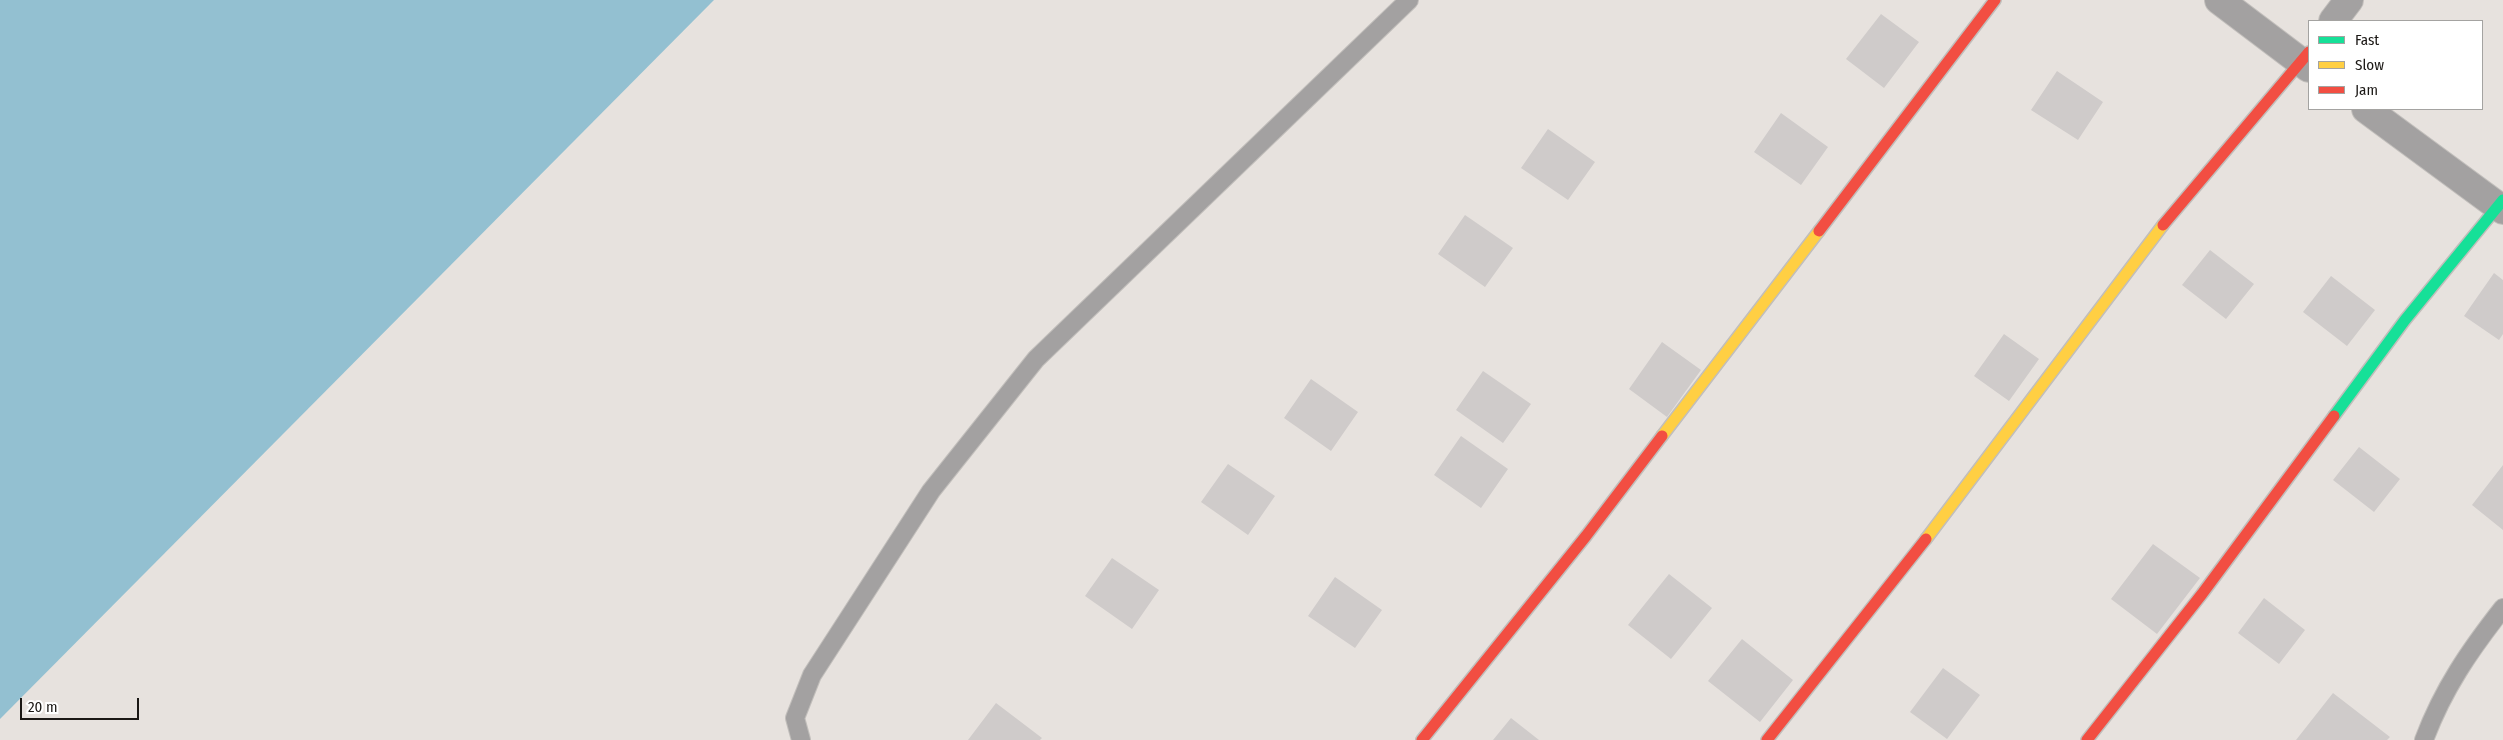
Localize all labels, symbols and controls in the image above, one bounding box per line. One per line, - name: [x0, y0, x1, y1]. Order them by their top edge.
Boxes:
- legend: [2308, 20, 2483, 110]
- text: Fast: [2355, 31, 2379, 49]
- text: Slow: [2355, 56, 2384, 74]
- text: Jam: [2355, 81, 2378, 99]
- scale bar: [22, 688, 141, 720]
- text: 20 m: [28, 698, 58, 716]

